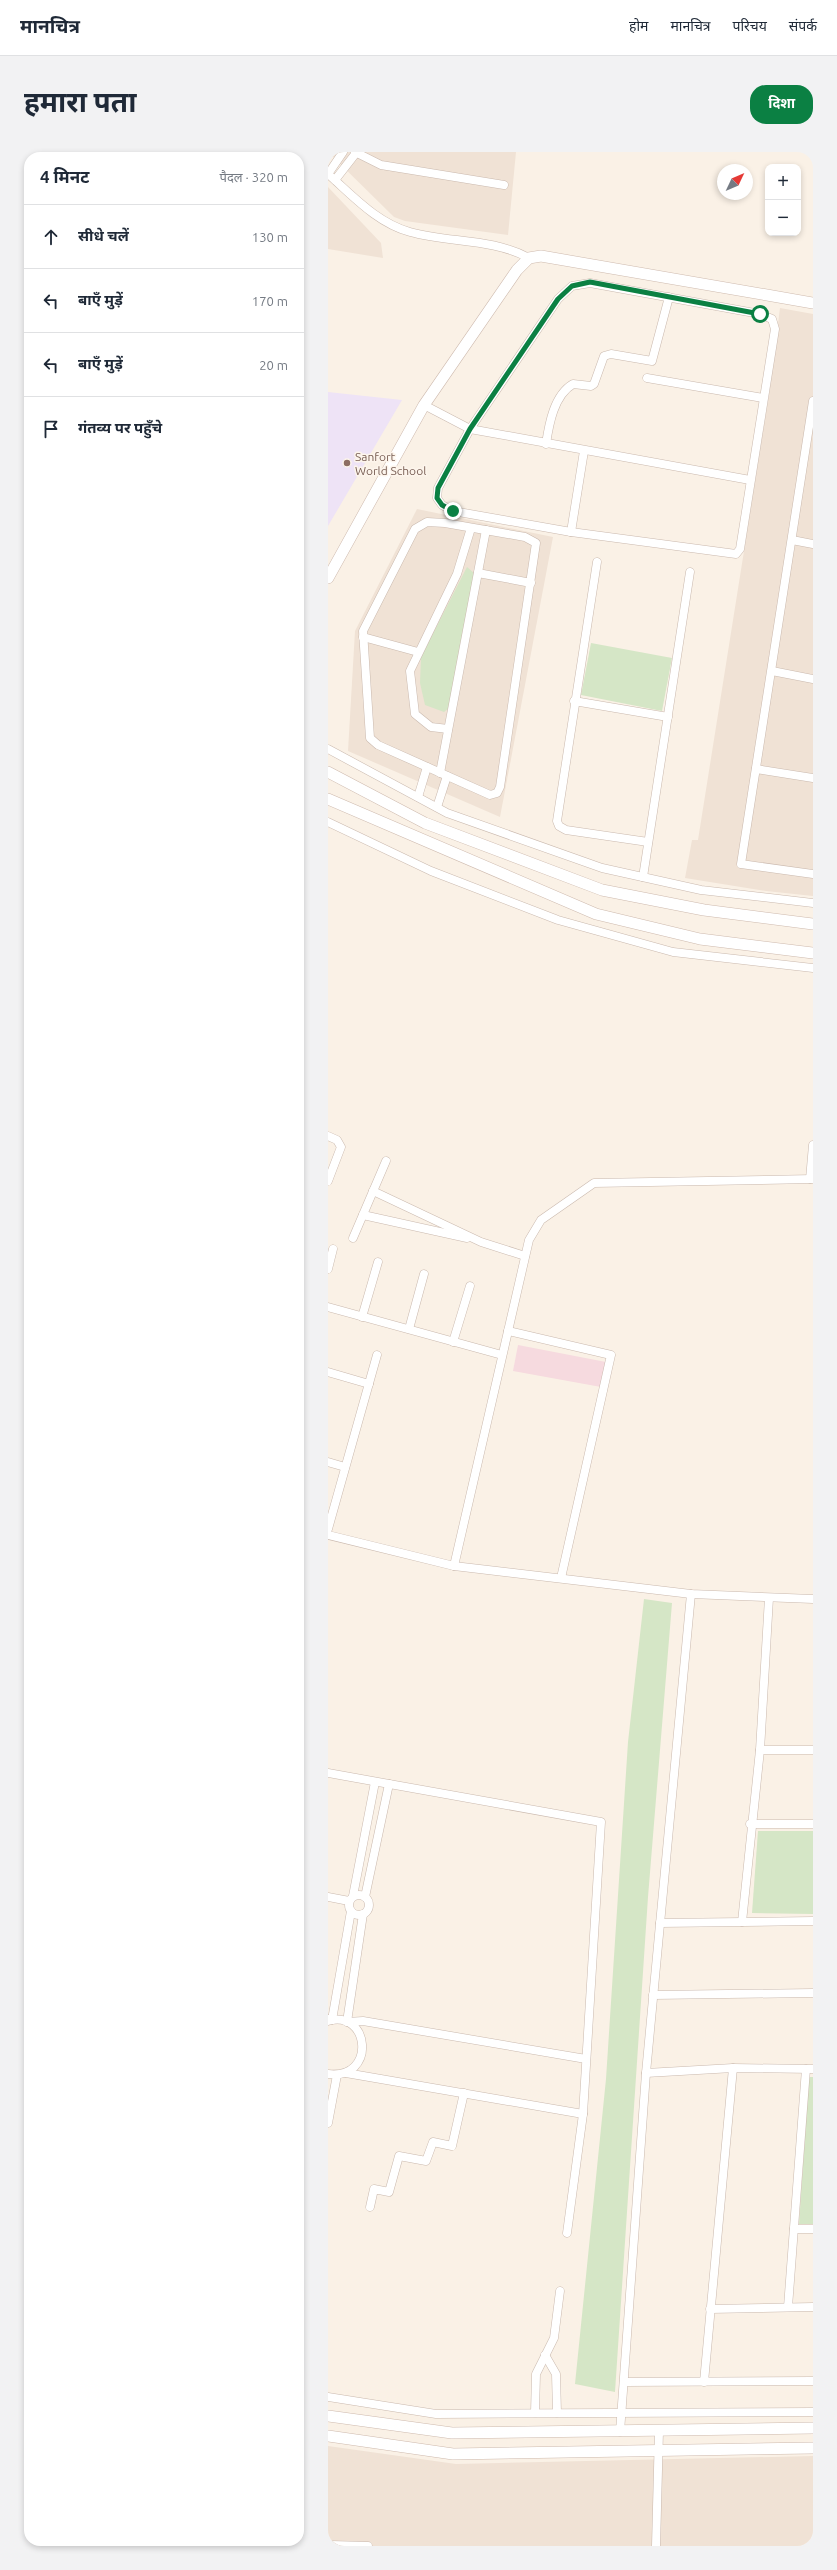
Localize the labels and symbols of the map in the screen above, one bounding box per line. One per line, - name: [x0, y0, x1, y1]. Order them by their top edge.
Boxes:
- north arrow: [717, 164, 753, 200]
- route start: [751, 305, 769, 323]
- place label: Sanfort World School: [355, 450, 426, 477]
- marker: Sanfort World School: [342, 458, 352, 468]
- route end: [444, 502, 462, 520]

